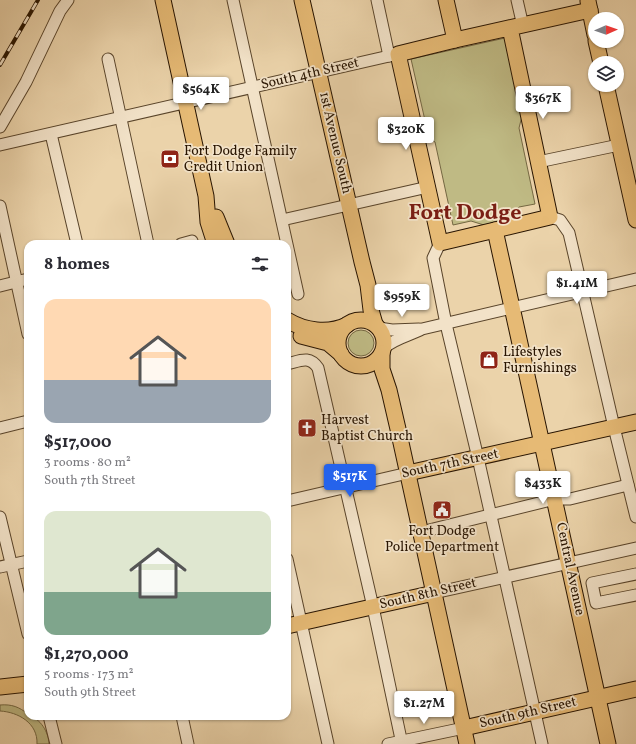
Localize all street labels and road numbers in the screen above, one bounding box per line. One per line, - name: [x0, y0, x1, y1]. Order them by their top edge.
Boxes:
- street label: South 4th Street: [259, 53, 361, 95]
- street label: 1st Avenue South: [314, 90, 356, 196]
- street label: South 7th Street: [400, 444, 500, 484]
- street label: Central Avenue: [551, 521, 589, 618]
- street label: South 8th Street: [378, 574, 478, 614]
- street label: South 9th Street: [478, 693, 579, 733]

